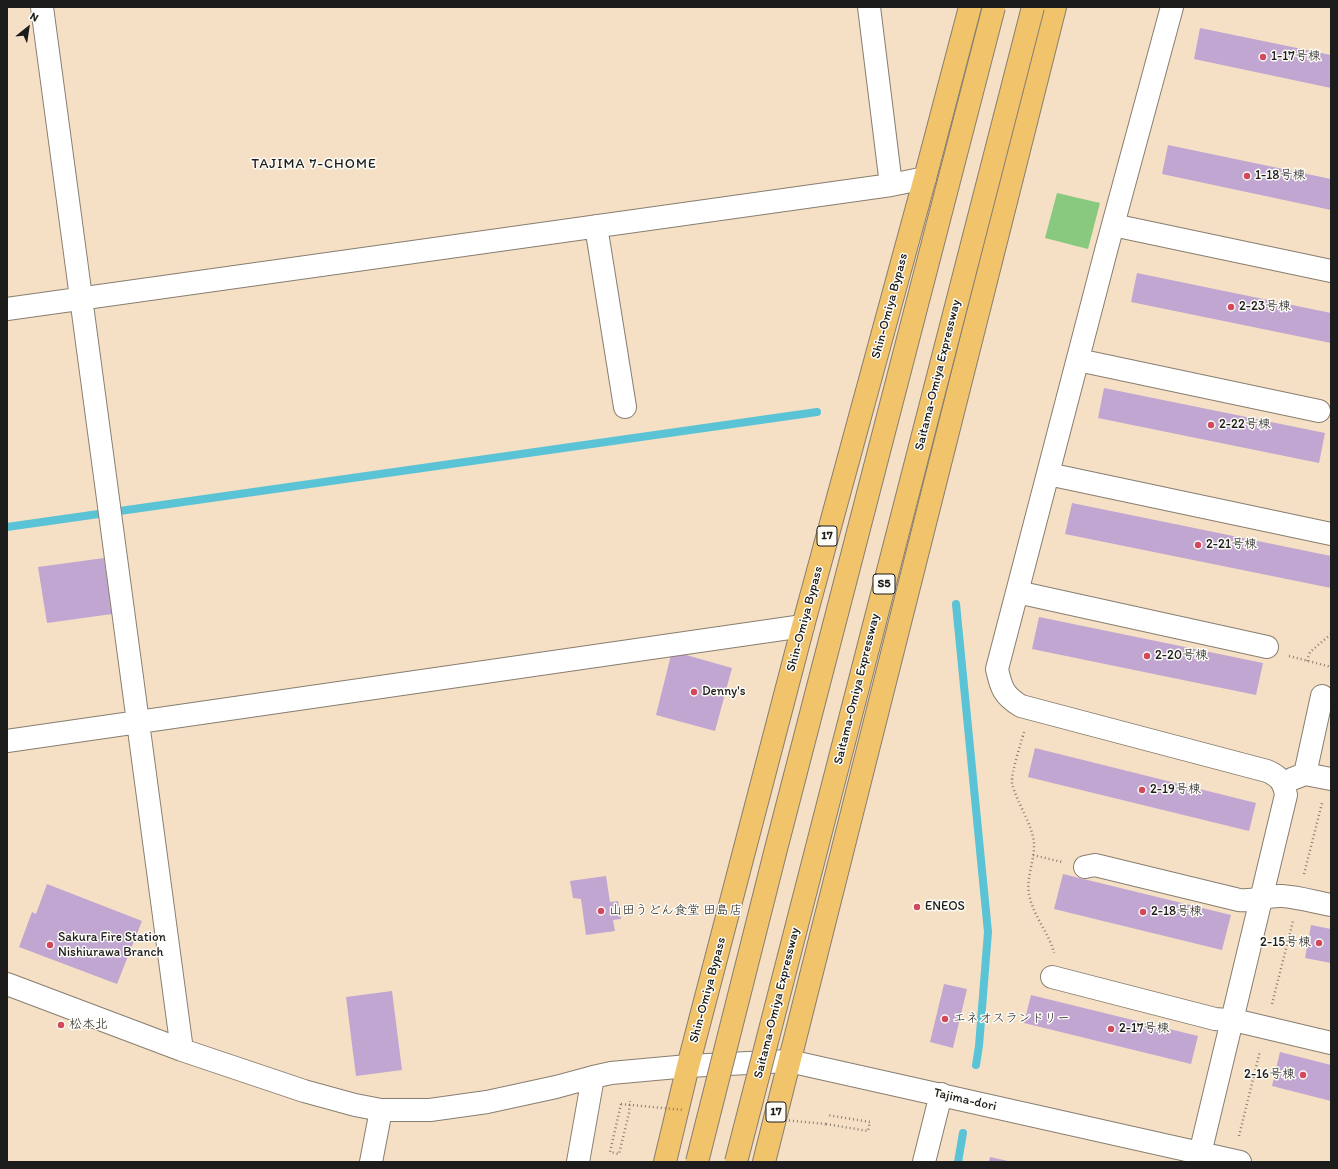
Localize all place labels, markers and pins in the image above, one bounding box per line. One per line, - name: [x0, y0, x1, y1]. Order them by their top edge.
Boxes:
- place label: 1-17号棟: [1271, 49, 1321, 65]
- marker: 1-17号棟: [1258, 52, 1268, 62]
- place label: 1-18号棟: [1255, 168, 1305, 184]
- marker: 1-18号棟: [1242, 171, 1252, 181]
- place label: 2-23号棟: [1239, 299, 1291, 315]
- marker: 2-23号棟: [1226, 302, 1236, 312]
- place label: 2-22号棟: [1219, 417, 1271, 433]
- marker: 2-22号棟: [1206, 420, 1216, 430]
- place label: 2-21号棟: [1206, 537, 1257, 553]
- marker: 2-21号棟: [1193, 540, 1203, 550]
- place label: 2-20号棟: [1155, 648, 1208, 664]
- marker: 2-20号棟: [1142, 651, 1152, 661]
- place label: Denny's: [702, 684, 745, 700]
- marker: Denny's: [689, 687, 699, 697]
- place label: 2-19号棟: [1150, 782, 1201, 798]
- marker: 2-19号棟: [1137, 785, 1147, 795]
- place label: ENEOS: [925, 899, 965, 915]
- marker: ENEOS: [912, 902, 922, 912]
- place label: 山田うどん食堂 田島店: [609, 903, 742, 919]
- place label: 2-18号棟: [1151, 904, 1202, 920]
- marker: 山田うどん食堂 田島店: [596, 906, 606, 916]
- marker: 2-18号棟: [1138, 907, 1148, 917]
- place label: Sakura Fire Station Nishiurawa Branch: [58, 930, 166, 961]
- place label: 2-15号棟: [1260, 935, 1311, 951]
- marker: 2-15号棟: [1314, 938, 1324, 948]
- marker: Sakura Fire Station Nishiurawa Branch: [45, 940, 55, 950]
- place label: エネオスランドリー: [953, 1011, 1070, 1027]
- marker: エネオスランドリー: [940, 1014, 950, 1024]
- place label: 松本北: [69, 1017, 108, 1033]
- marker: 松本北: [56, 1020, 66, 1030]
- place label: 2-17号棟: [1119, 1021, 1170, 1037]
- marker: 2-17号棟: [1106, 1024, 1116, 1034]
- place label: 2-16号棟: [1244, 1067, 1295, 1083]
- marker: 2-16号棟: [1298, 1070, 1308, 1080]

